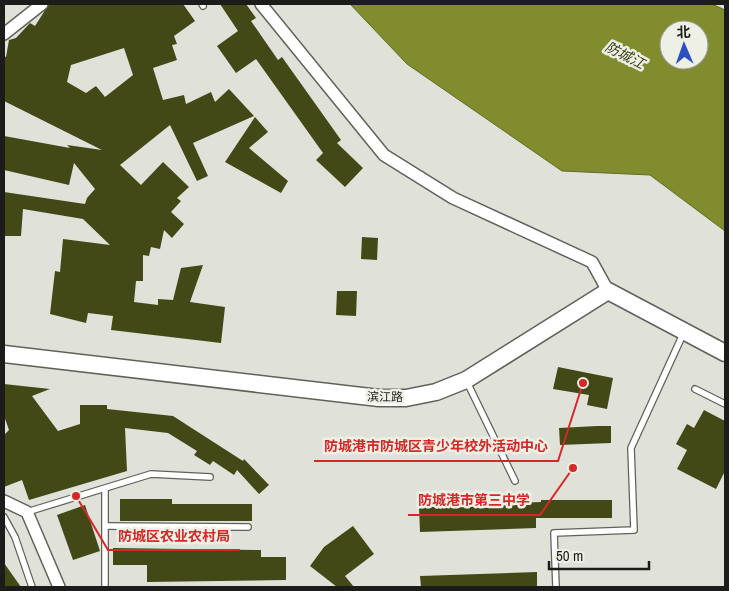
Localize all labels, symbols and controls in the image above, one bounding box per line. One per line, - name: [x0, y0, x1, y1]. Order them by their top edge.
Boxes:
- north arrow: [659, 20, 709, 70]
- text: 北: [676, 23, 691, 41]
- water label: 防城江: [602, 37, 650, 73]
- street label: 滨江路: [367, 389, 403, 405]
- callout: 防城港市防城区青少年校外活动中心: [314, 432, 558, 461]
- text: 防城港市防城区青少年校外活动中心: [324, 437, 548, 455]
- callout: 防城港市第三中学: [408, 486, 540, 515]
- text: 防城港市第三中学: [418, 491, 530, 509]
- callout: 防城区农业农村局: [108, 521, 240, 550]
- text: 防城区农业农村局: [118, 527, 230, 545]
- scale bar: [549, 538, 649, 570]
- text: 50 m: [556, 545, 583, 566]

